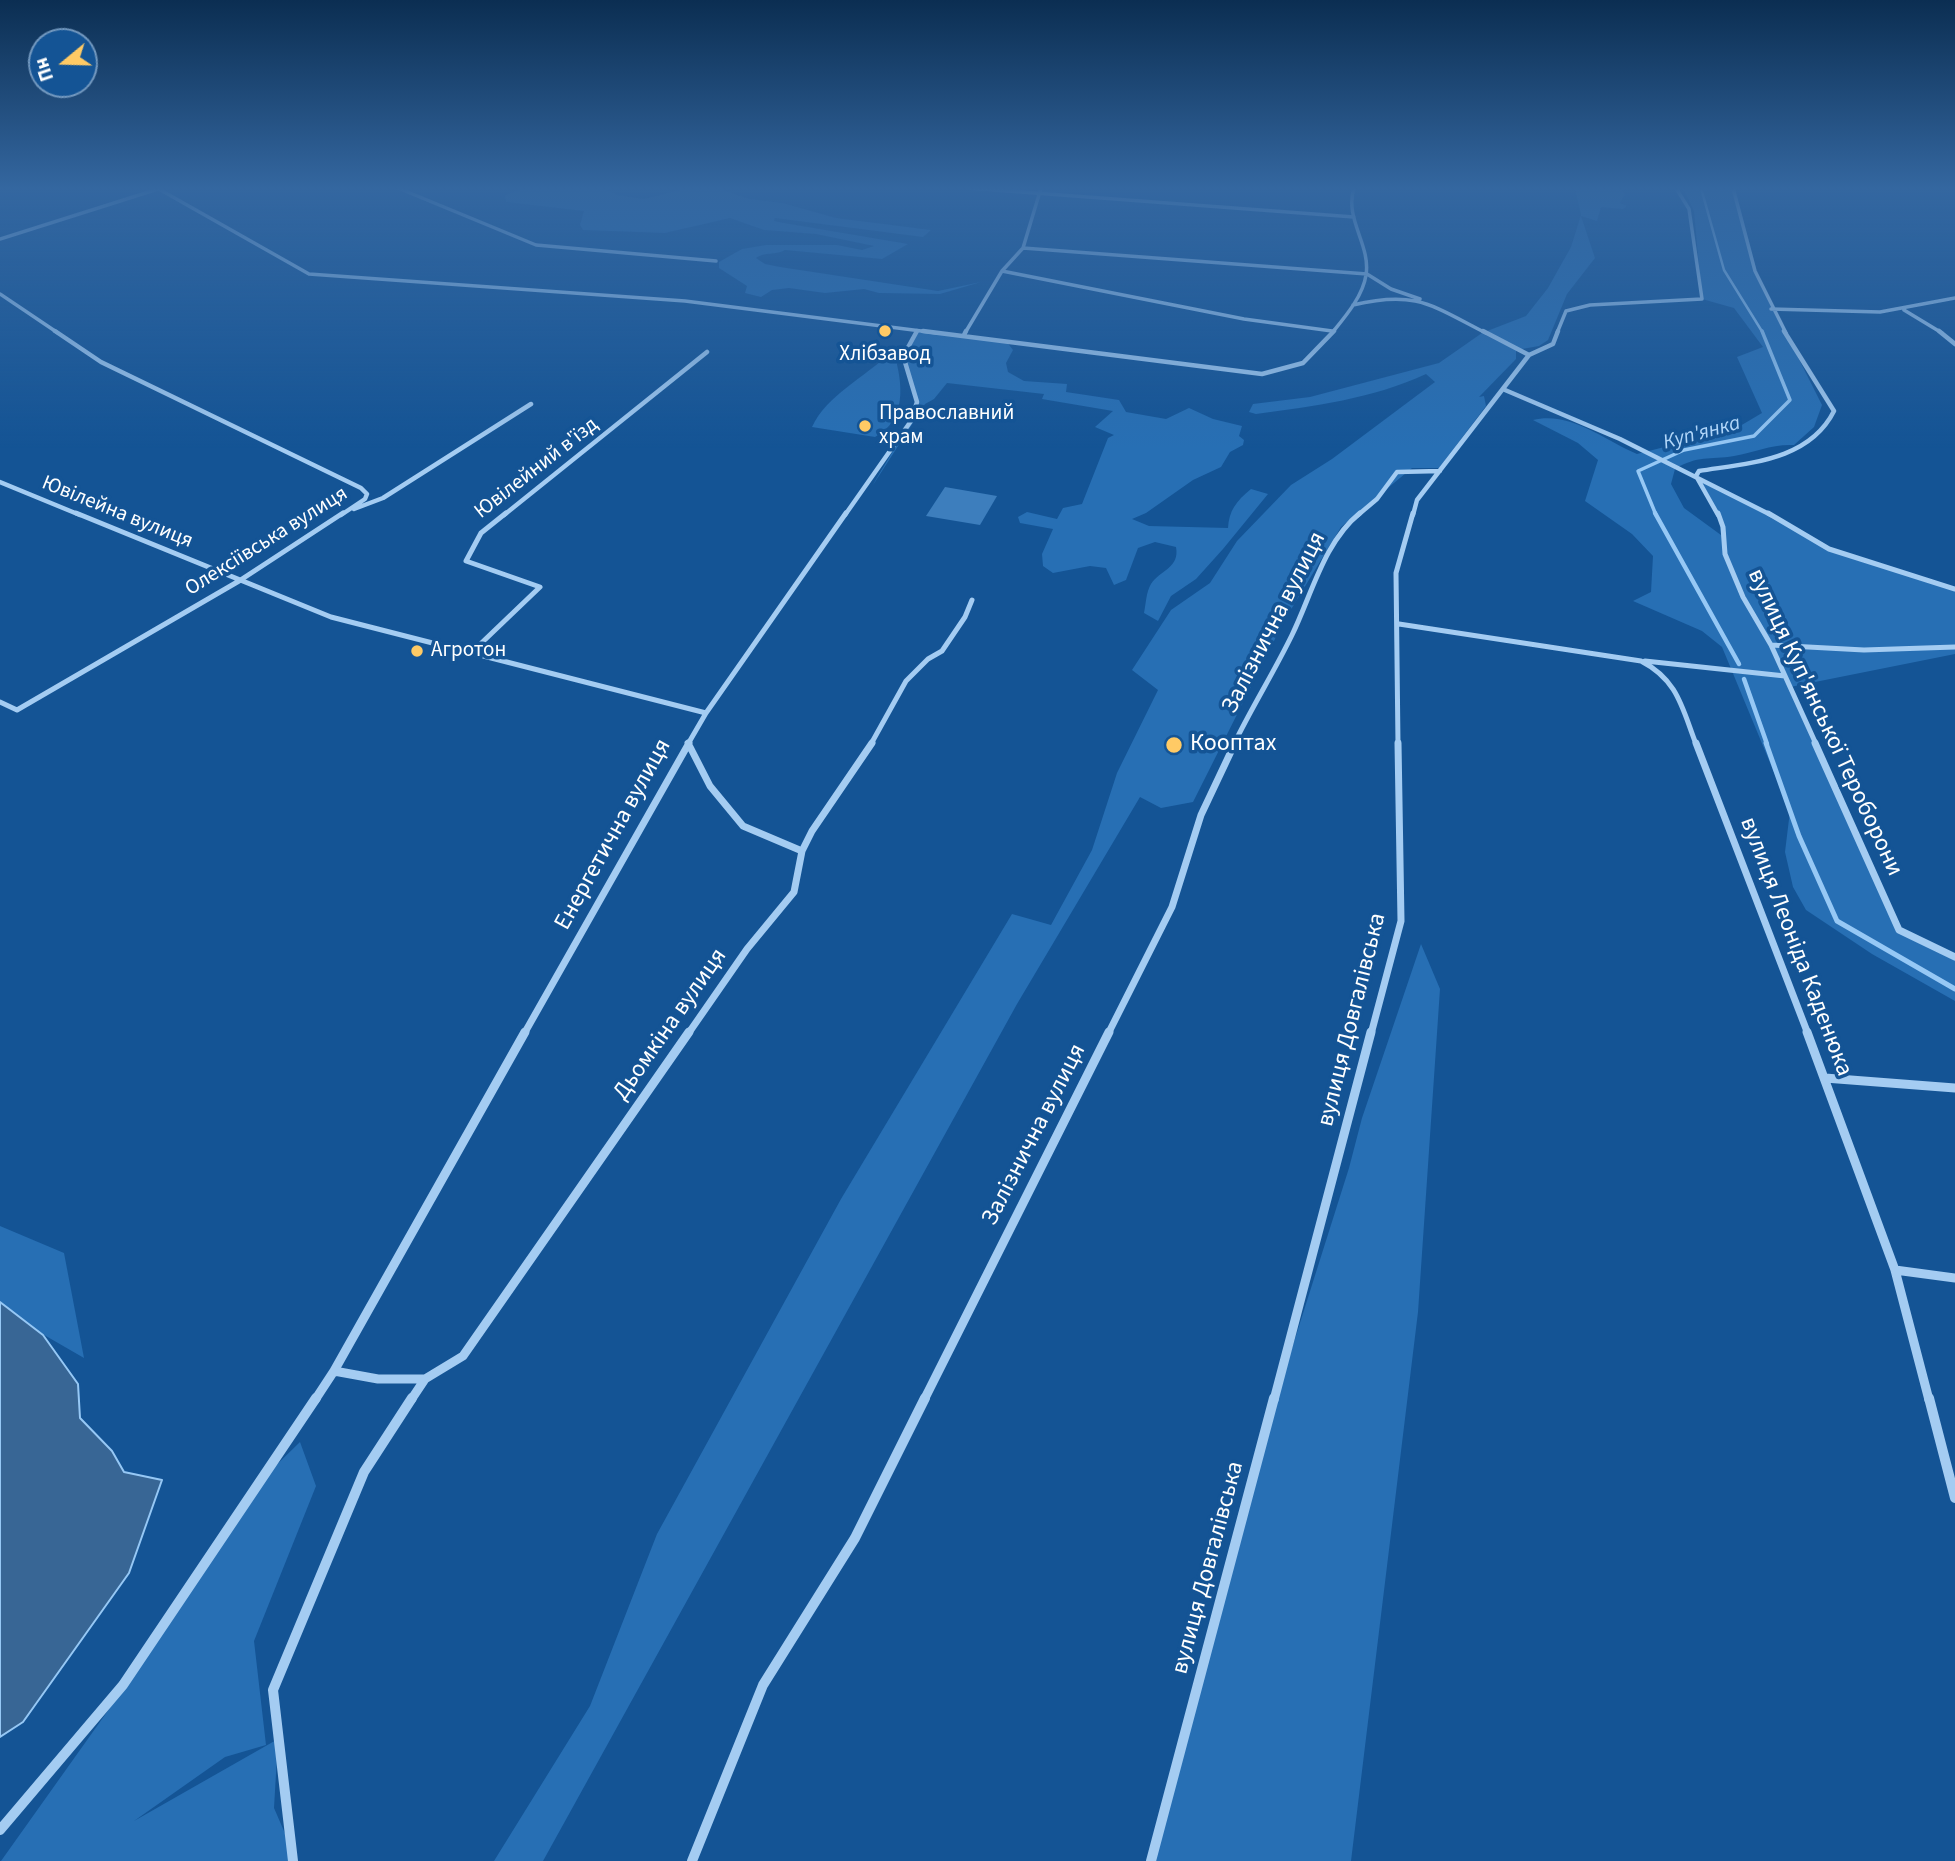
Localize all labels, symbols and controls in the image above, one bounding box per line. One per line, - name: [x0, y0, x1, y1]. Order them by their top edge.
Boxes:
- north arrow: [28, 28, 98, 98]
- text: Пн: [28, 54, 61, 85]
- marker: Хлібзавод: [877, 323, 893, 339]
- place label: Хлібзавод: [839, 342, 931, 368]
- place label: Православний храм: [879, 401, 1014, 451]
- water label: Куп'янка: [1661, 412, 1743, 456]
- street label: Ювілейний в'їзд: [470, 413, 604, 525]
- marker: Православний храм: [857, 418, 873, 434]
- street label: Ювілейна вулиця: [38, 471, 196, 555]
- street label: Олексіївська вулиця: [181, 482, 353, 602]
- street label: Залізнична вулиця: [1217, 527, 1333, 719]
- street label: вулиця Куп'янської Тероборони: [1740, 565, 1908, 881]
- place label: Агротон: [431, 638, 506, 664]
- marker: Агротон: [409, 643, 425, 659]
- place label: Кооптах: [1190, 731, 1276, 759]
- street label: Енергетична вулиця: [549, 734, 679, 936]
- marker: Кооптах: [1164, 735, 1184, 755]
- street label: вулиця Леоніда Каденюка: [1732, 814, 1858, 1080]
- street label: вулиця Довгалівська: [1313, 910, 1393, 1130]
- street label: Дьомкіна вулиця: [608, 943, 734, 1107]
- street label: Залізнична вулиця: [977, 1039, 1093, 1231]
- street label: вулиця Довгалівська: [1167, 1458, 1251, 1678]

